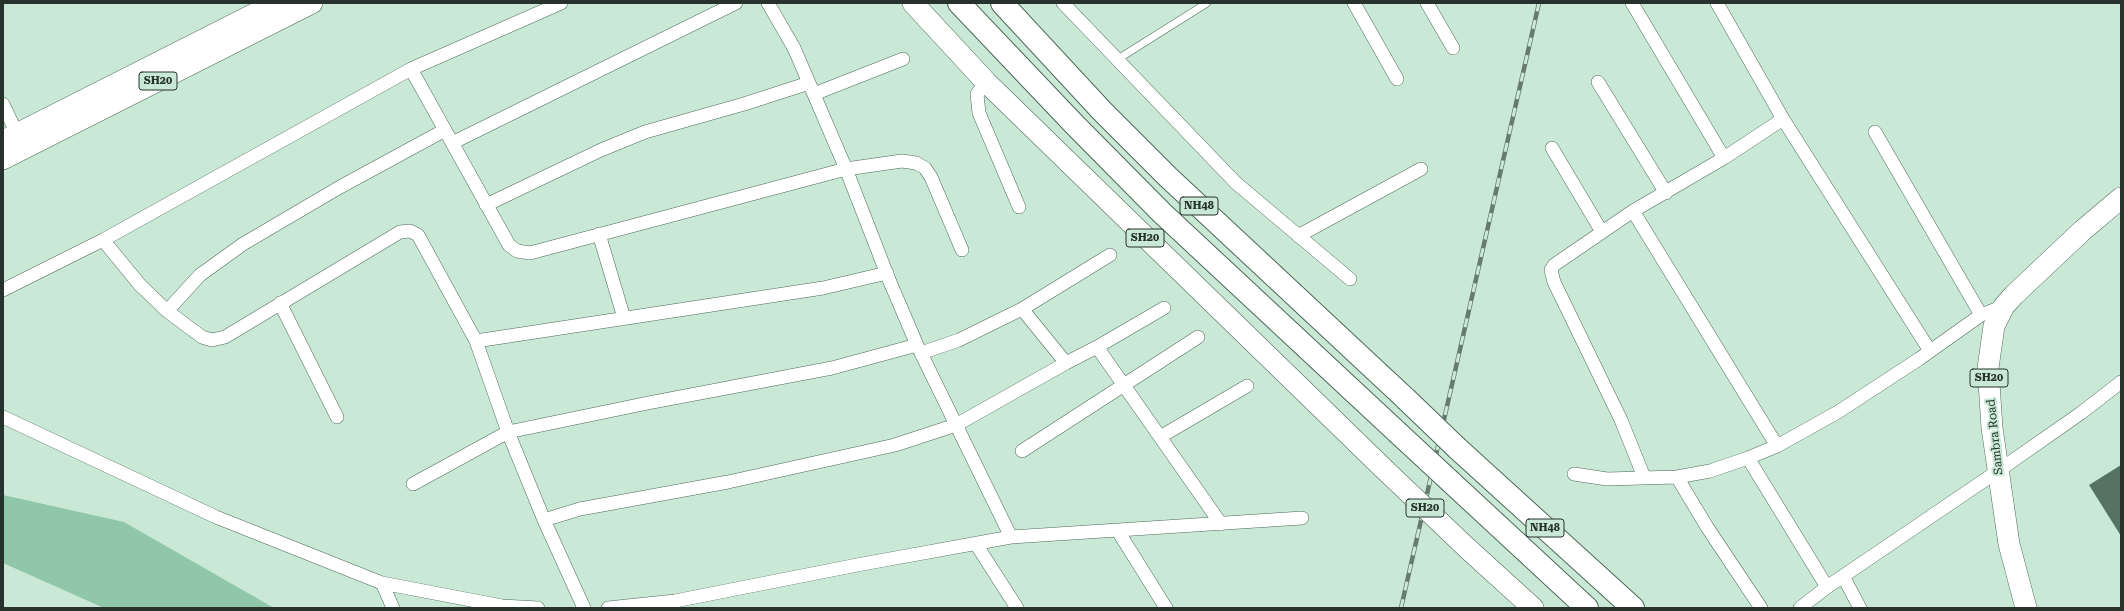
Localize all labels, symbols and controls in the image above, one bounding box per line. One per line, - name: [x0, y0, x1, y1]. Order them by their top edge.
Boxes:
- road number: SH20: [139, 72, 177, 90]
- road number: NH48: [1180, 197, 1218, 215]
- road number: SH20: [1126, 229, 1164, 247]
- road number: SH20: [1970, 369, 2008, 387]
- street label: Sambra Road: [1984, 398, 2006, 476]
- road number: SH20: [1406, 499, 1444, 517]
- road number: NH48: [1526, 519, 1564, 537]

